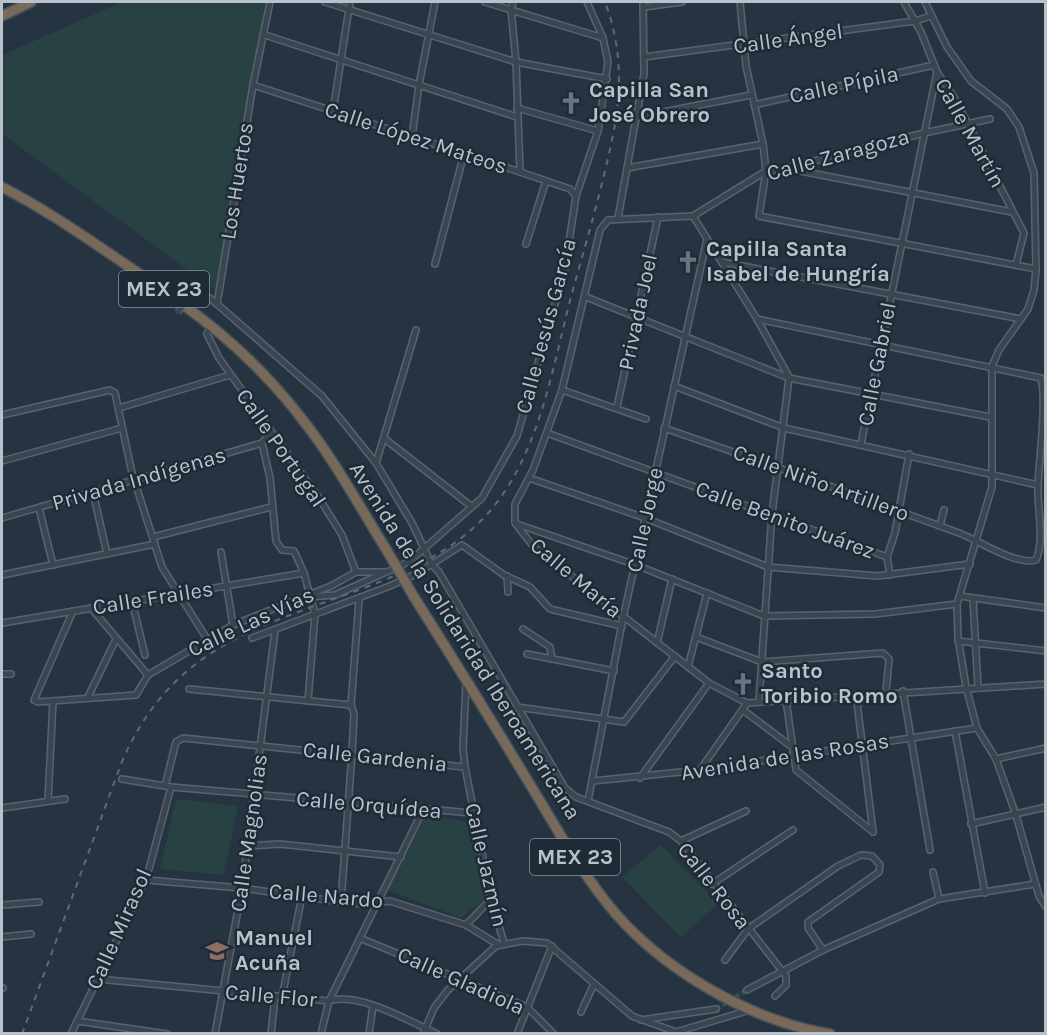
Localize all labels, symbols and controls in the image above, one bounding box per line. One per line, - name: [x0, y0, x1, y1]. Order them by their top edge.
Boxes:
- street label: Calle Ángel: [731, 17, 844, 60]
- street label: Calle Pípila: [787, 61, 901, 109]
- street label: Calle Martín: [929, 74, 1011, 192]
- place label: Capilla San José Obrero: [589, 77, 710, 128]
- church icon: Capilla San José Obrero: [558, 90, 584, 116]
- street label: Calle López Mateos: [321, 96, 511, 180]
- street label: Los Huertos: [215, 121, 259, 241]
- street label: Calle Zaragoza: [764, 123, 912, 187]
- street label: Calle Jesús García: [510, 235, 582, 417]
- place label: Capilla Santa Isabel de Hungría: [706, 236, 890, 287]
- church icon: Capilla Santa Isabel de Hungría: [675, 249, 701, 275]
- street label: Privada Joel: [613, 251, 663, 373]
- road number: MEX 23: [119, 271, 209, 307]
- street label: Calle Gabriel: [852, 300, 902, 428]
- street label: Calle Portugal: [231, 384, 331, 512]
- street label: Calle Niño Artillero: [729, 439, 913, 527]
- street label: Privada Indígenas: [49, 442, 229, 516]
- street label: Avenida de la Solidaridad Iberoamericana: [344, 457, 586, 825]
- street label: Calle Jorge: [621, 465, 669, 575]
- street label: Calle Benito Juárez: [692, 476, 878, 564]
- street label: Calle María: [525, 532, 627, 624]
- street label: Calle Frailes: [91, 576, 215, 620]
- street label: Calle Las Vías: [184, 581, 318, 663]
- place label: Santo Toribio Romo: [761, 658, 898, 709]
- church icon: Santo Toribio Romo: [730, 671, 756, 697]
- street label: Avenida de las Rosas: [679, 728, 891, 786]
- street label: Calle Gardenia: [302, 736, 448, 778]
- street label: Calle Magnolias: [225, 752, 273, 914]
- street label: Calle Orquídea: [295, 786, 443, 824]
- street label: Calle Jazmín: [459, 801, 513, 929]
- street label: Calle Rosa: [672, 837, 756, 935]
- road number: MEX 23: [530, 839, 620, 875]
- street label: Calle Mirasol: [81, 865, 157, 993]
- street label: Calle Nardo: [268, 878, 384, 914]
- place label: Manuel Acuña: [235, 925, 313, 976]
- school or university icon: Manuel Acuña: [204, 938, 230, 964]
- street label: Calle Gladiola: [393, 941, 529, 1021]
- street label: Calle Flor: [224, 979, 318, 1013]

